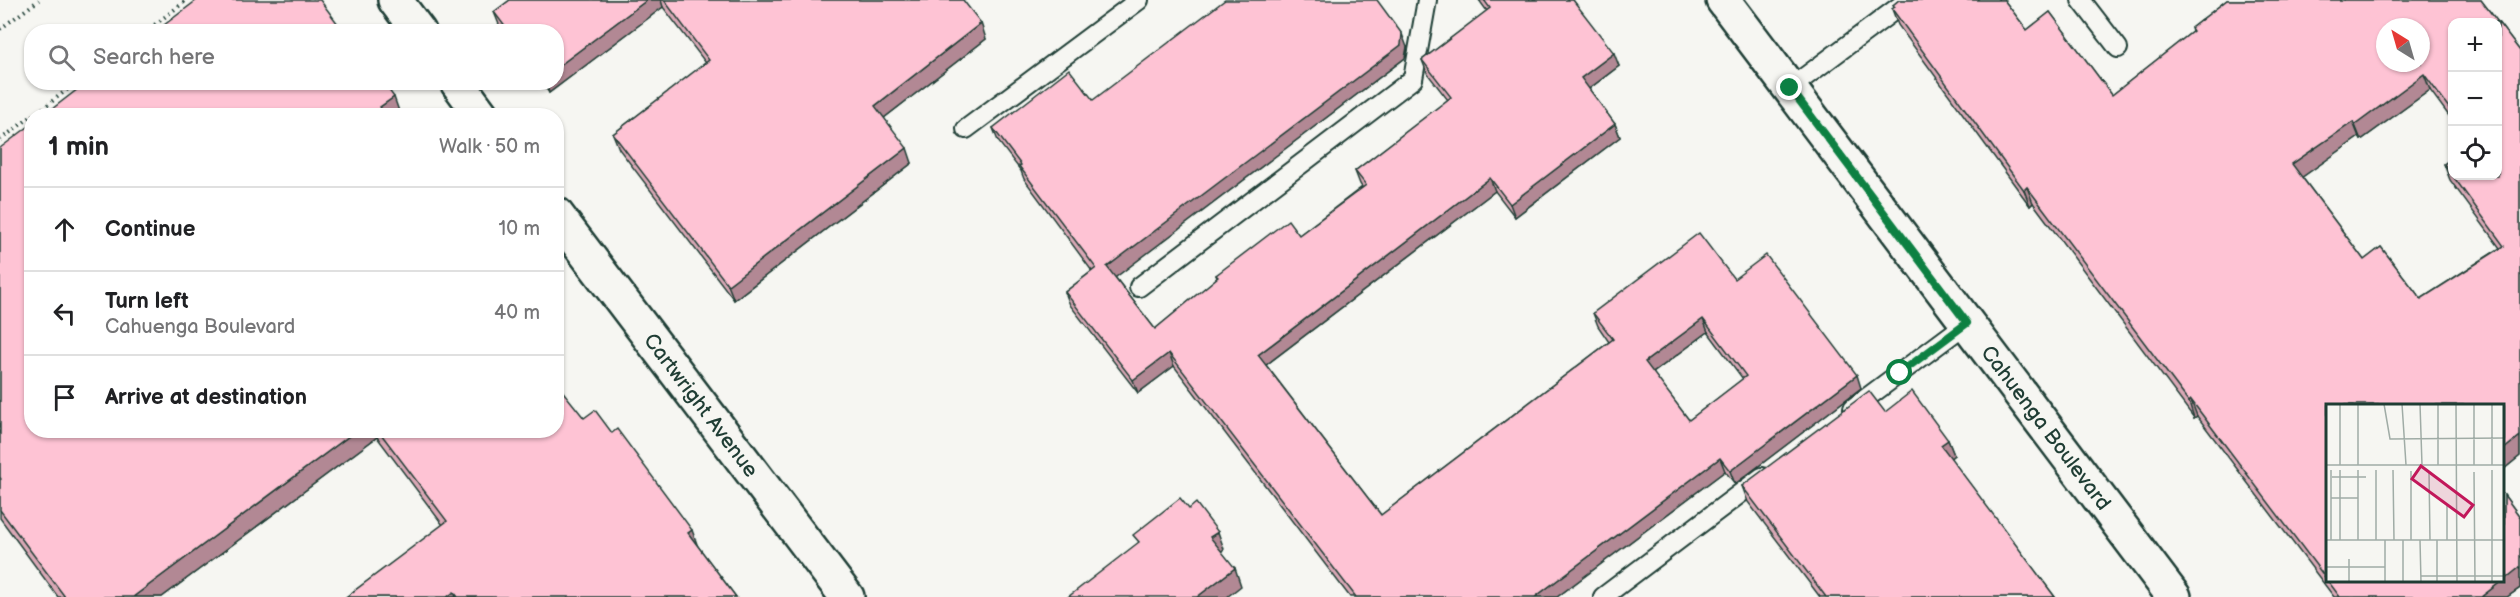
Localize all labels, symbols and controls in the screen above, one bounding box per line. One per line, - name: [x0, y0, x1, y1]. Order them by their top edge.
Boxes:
- north arrow: [2376, 18, 2430, 72]
- map controls: [2448, 18, 2502, 180]
- button: +: [2448, 18, 2502, 72]
- search box: [24, 24, 564, 90]
- icon: search: [45, 41, 78, 74]
- text: Search here: [93, 44, 215, 71]
- button: −: [2448, 72, 2502, 126]
- route end: [1776, 74, 1802, 100]
- button: locate: [2448, 126, 2502, 180]
- text: 1 min: [48, 132, 109, 163]
- text: Walk · 50 m: [439, 135, 540, 159]
- icon: ahead: [48, 213, 81, 246]
- text: Continue: [105, 216, 195, 243]
- text: 10 m: [499, 217, 540, 241]
- text: Turn left: [105, 288, 189, 315]
- icon: left: [48, 297, 81, 330]
- text: 40 m: [494, 301, 540, 325]
- text: Cahuenga Boulevard: [105, 315, 295, 339]
- street label: Cartwright Avenue: [639, 328, 764, 482]
- street label: Cahuenga Boulevard: [1976, 340, 2116, 515]
- route start: [1886, 359, 1912, 385]
- icon: arrive: [48, 381, 81, 414]
- text: Arrive at destination: [105, 384, 307, 411]
- inset map: [2326, 404, 2505, 582]

